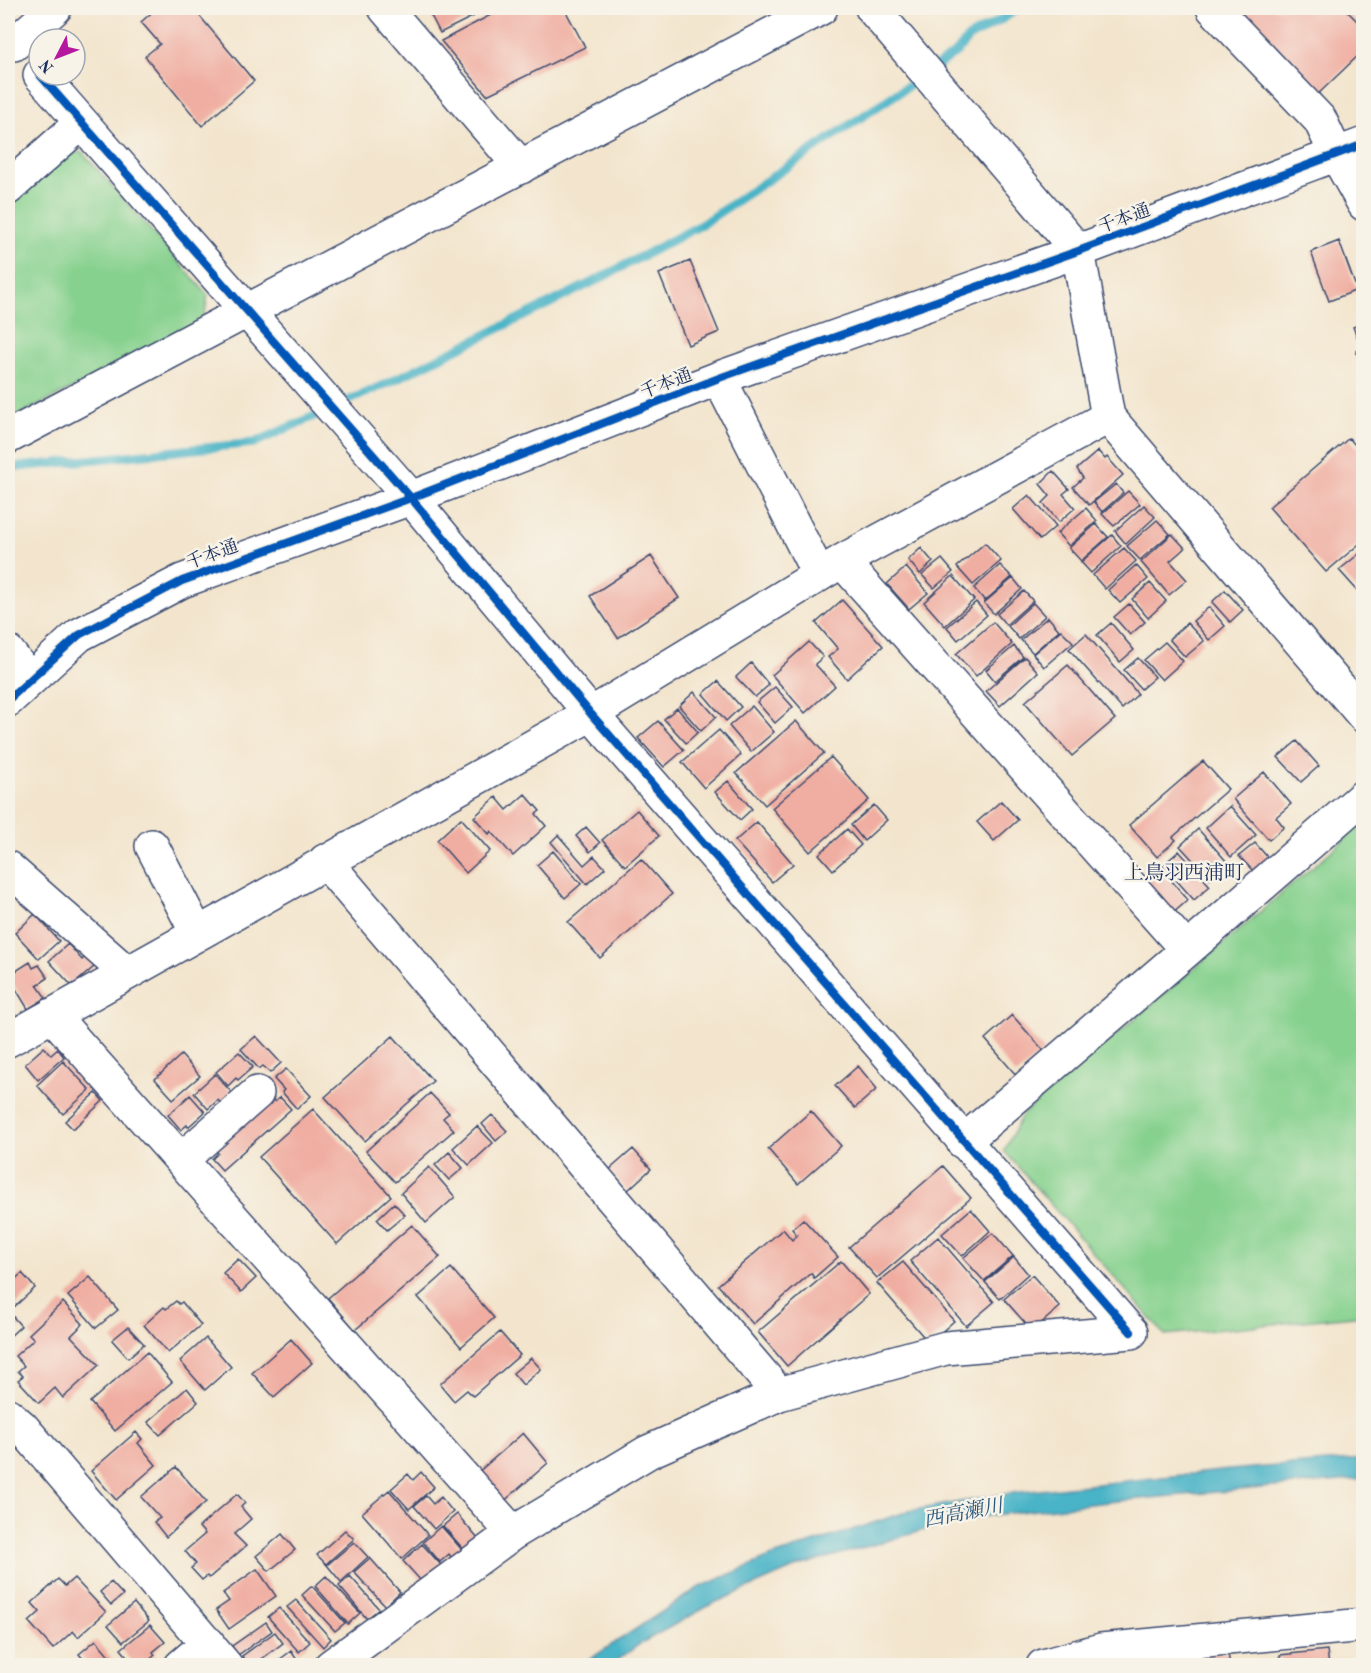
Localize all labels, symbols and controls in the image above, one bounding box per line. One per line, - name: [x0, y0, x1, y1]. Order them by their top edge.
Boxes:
- north arrow: [27, 27, 87, 87]
- text: N: [37, 55, 57, 76]
- street label: 千本通: [1095, 199, 1153, 237]
- street label: 千本通: [637, 364, 695, 402]
- street label: 千本通: [183, 535, 241, 573]
- district label: 上鳥羽西浦町: [1124, 862, 1244, 884]
- water label: 西高瀬川: [922, 1494, 1007, 1531]

